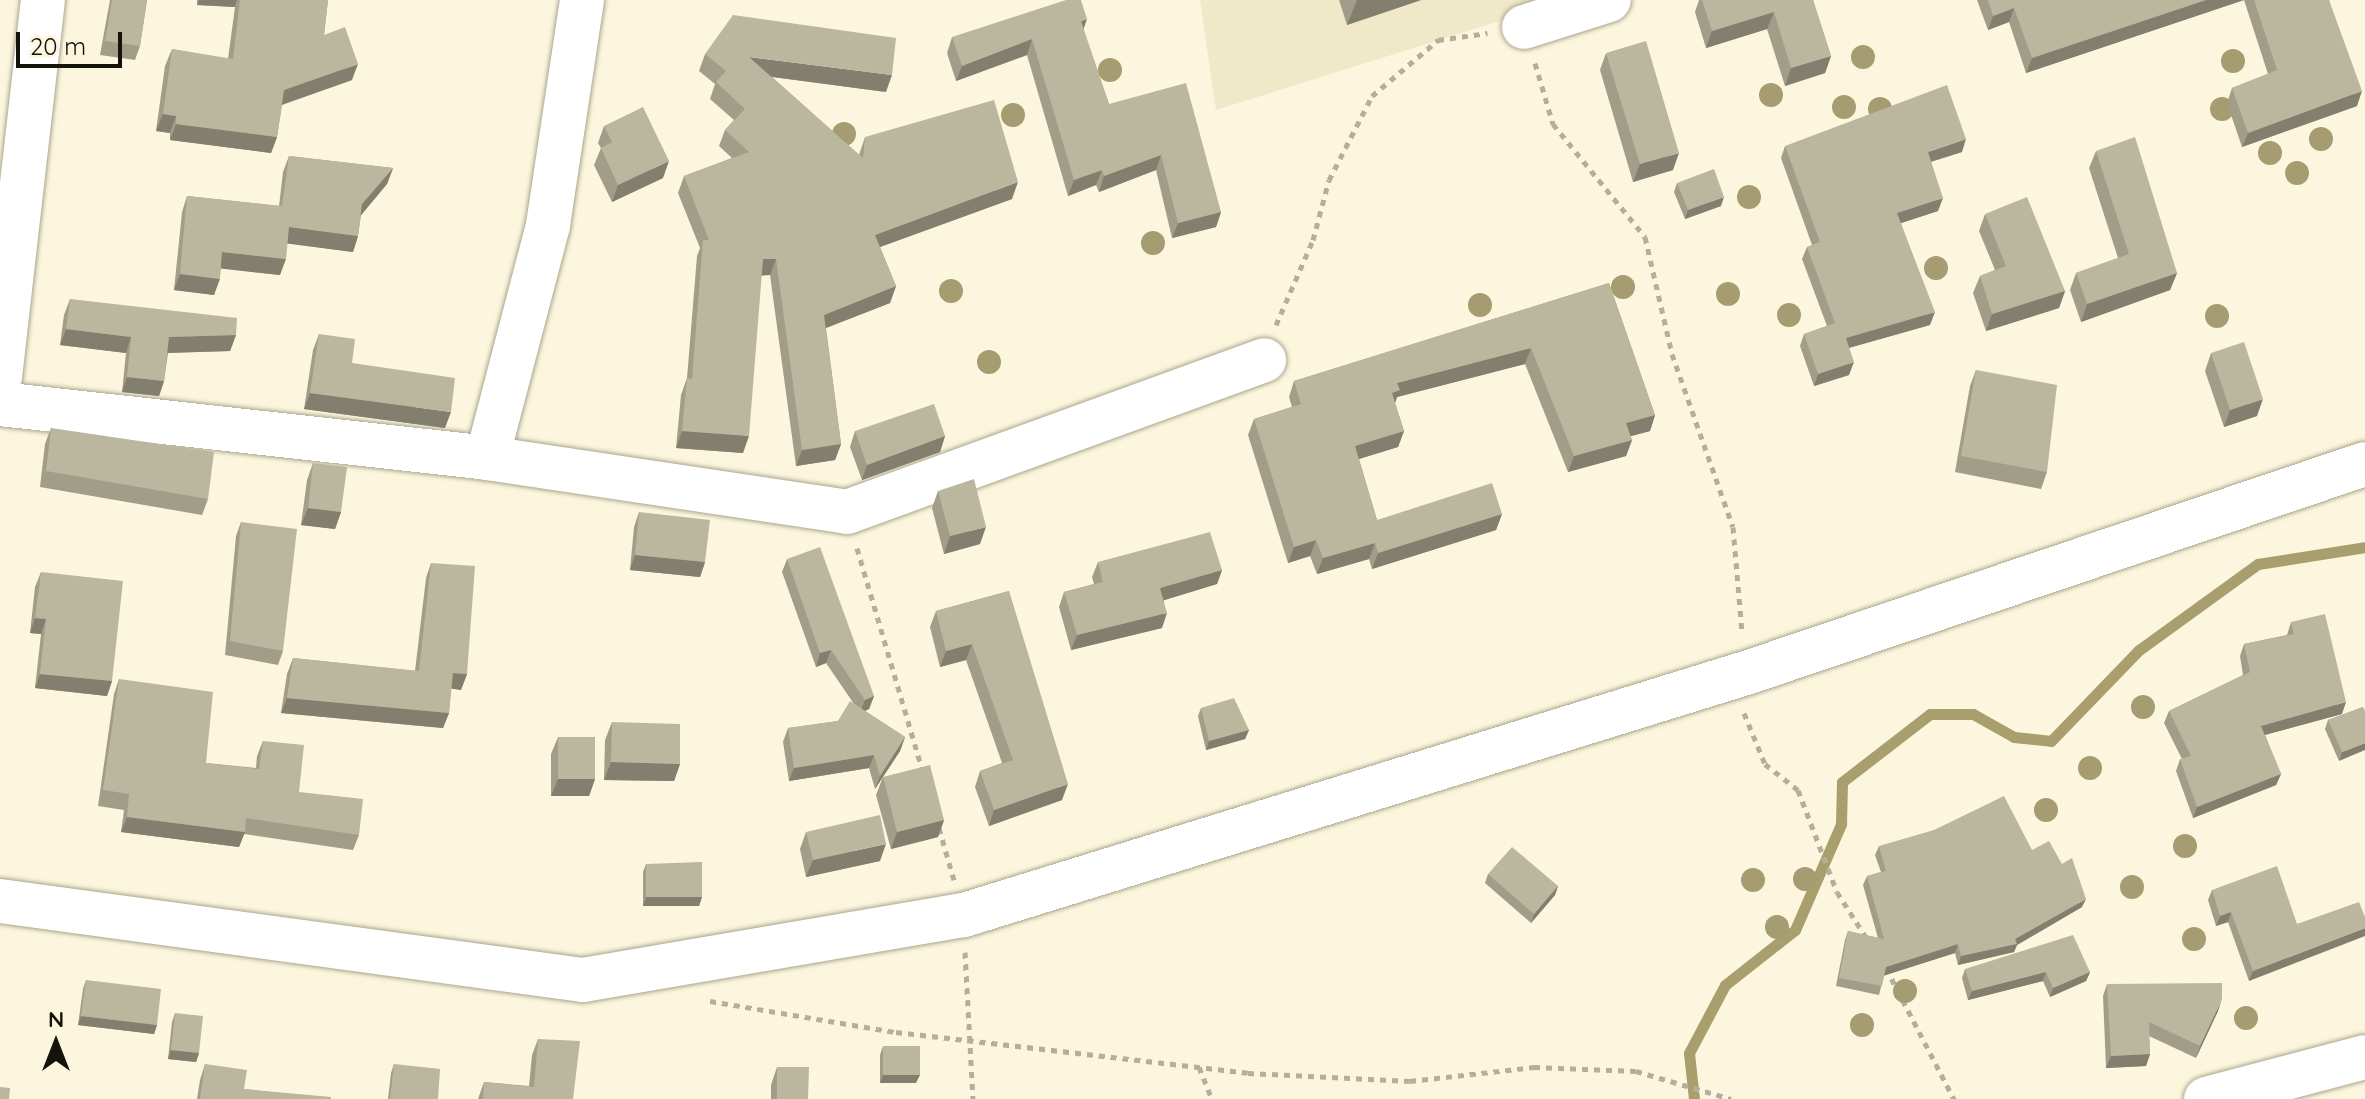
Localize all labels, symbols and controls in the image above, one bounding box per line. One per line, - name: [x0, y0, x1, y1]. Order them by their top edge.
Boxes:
- scale bar: [20, 16, 126, 66]
- text: 20 m: [30, 31, 86, 61]
- north arrow: [16, 1003, 96, 1083]
- text: N: [48, 1005, 64, 1033]

